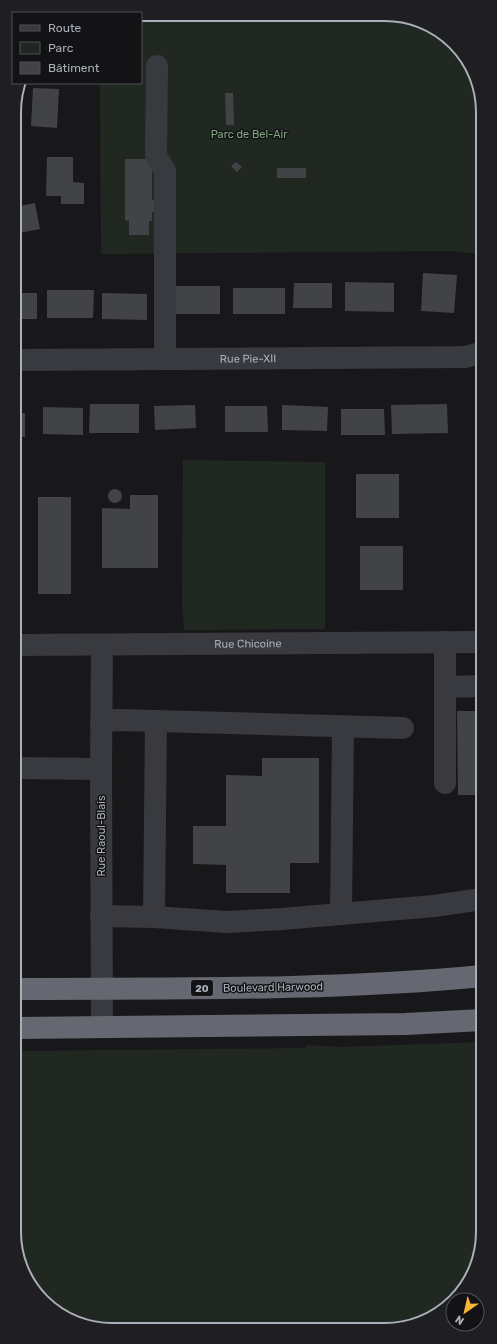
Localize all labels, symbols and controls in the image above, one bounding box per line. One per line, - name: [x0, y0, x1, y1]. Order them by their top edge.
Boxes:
- legend: [12, 12, 142, 84]
- text: Route: [48, 21, 82, 35]
- text: Parc: [48, 41, 74, 55]
- text: Bâtiment: [48, 61, 100, 75]
- park label: Parc de Bel-Air: [211, 128, 288, 141]
- street label: Rue Pie-XII: [220, 352, 276, 366]
- street label: Rue Chicoine: [214, 637, 282, 651]
- street label: Rue Raoul-Blais: [95, 795, 108, 877]
- road number: 20: [191, 980, 213, 996]
- street label: Boulevard Harwood: [223, 980, 323, 995]
- north arrow: [445, 1292, 485, 1332]
- text: N: [453, 1312, 467, 1327]

